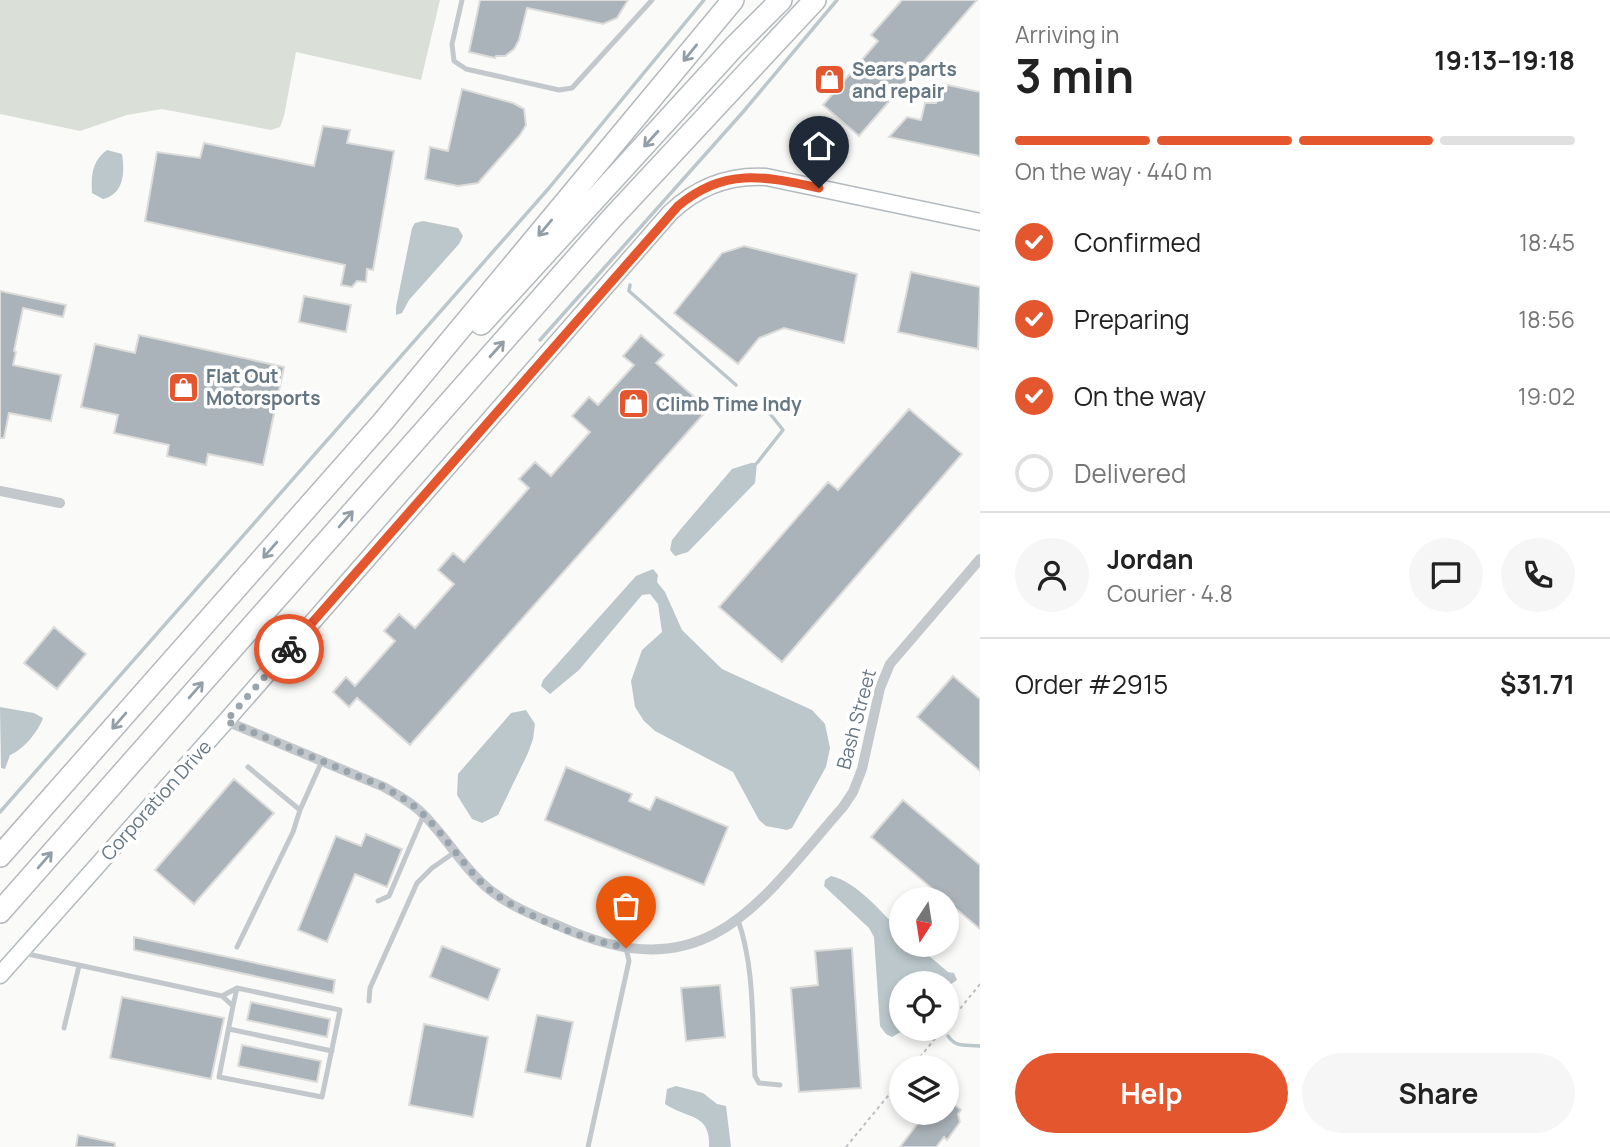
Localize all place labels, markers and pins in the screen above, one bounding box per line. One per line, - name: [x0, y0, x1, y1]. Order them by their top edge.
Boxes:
- place label: Sears parts and repair: [852, 56, 957, 104]
- shop icon: Sears parts and repair: [812, 63, 846, 97]
- pin: [789, 116, 849, 188]
- place label: Flat Out Motorsports: [206, 363, 320, 411]
- shop icon: Flat Out Motorsports: [166, 370, 200, 404]
- shop icon: Climb Time Indy: [616, 387, 650, 421]
- place label: Climb Time Indy: [656, 391, 802, 417]
- pin: [596, 876, 656, 948]

